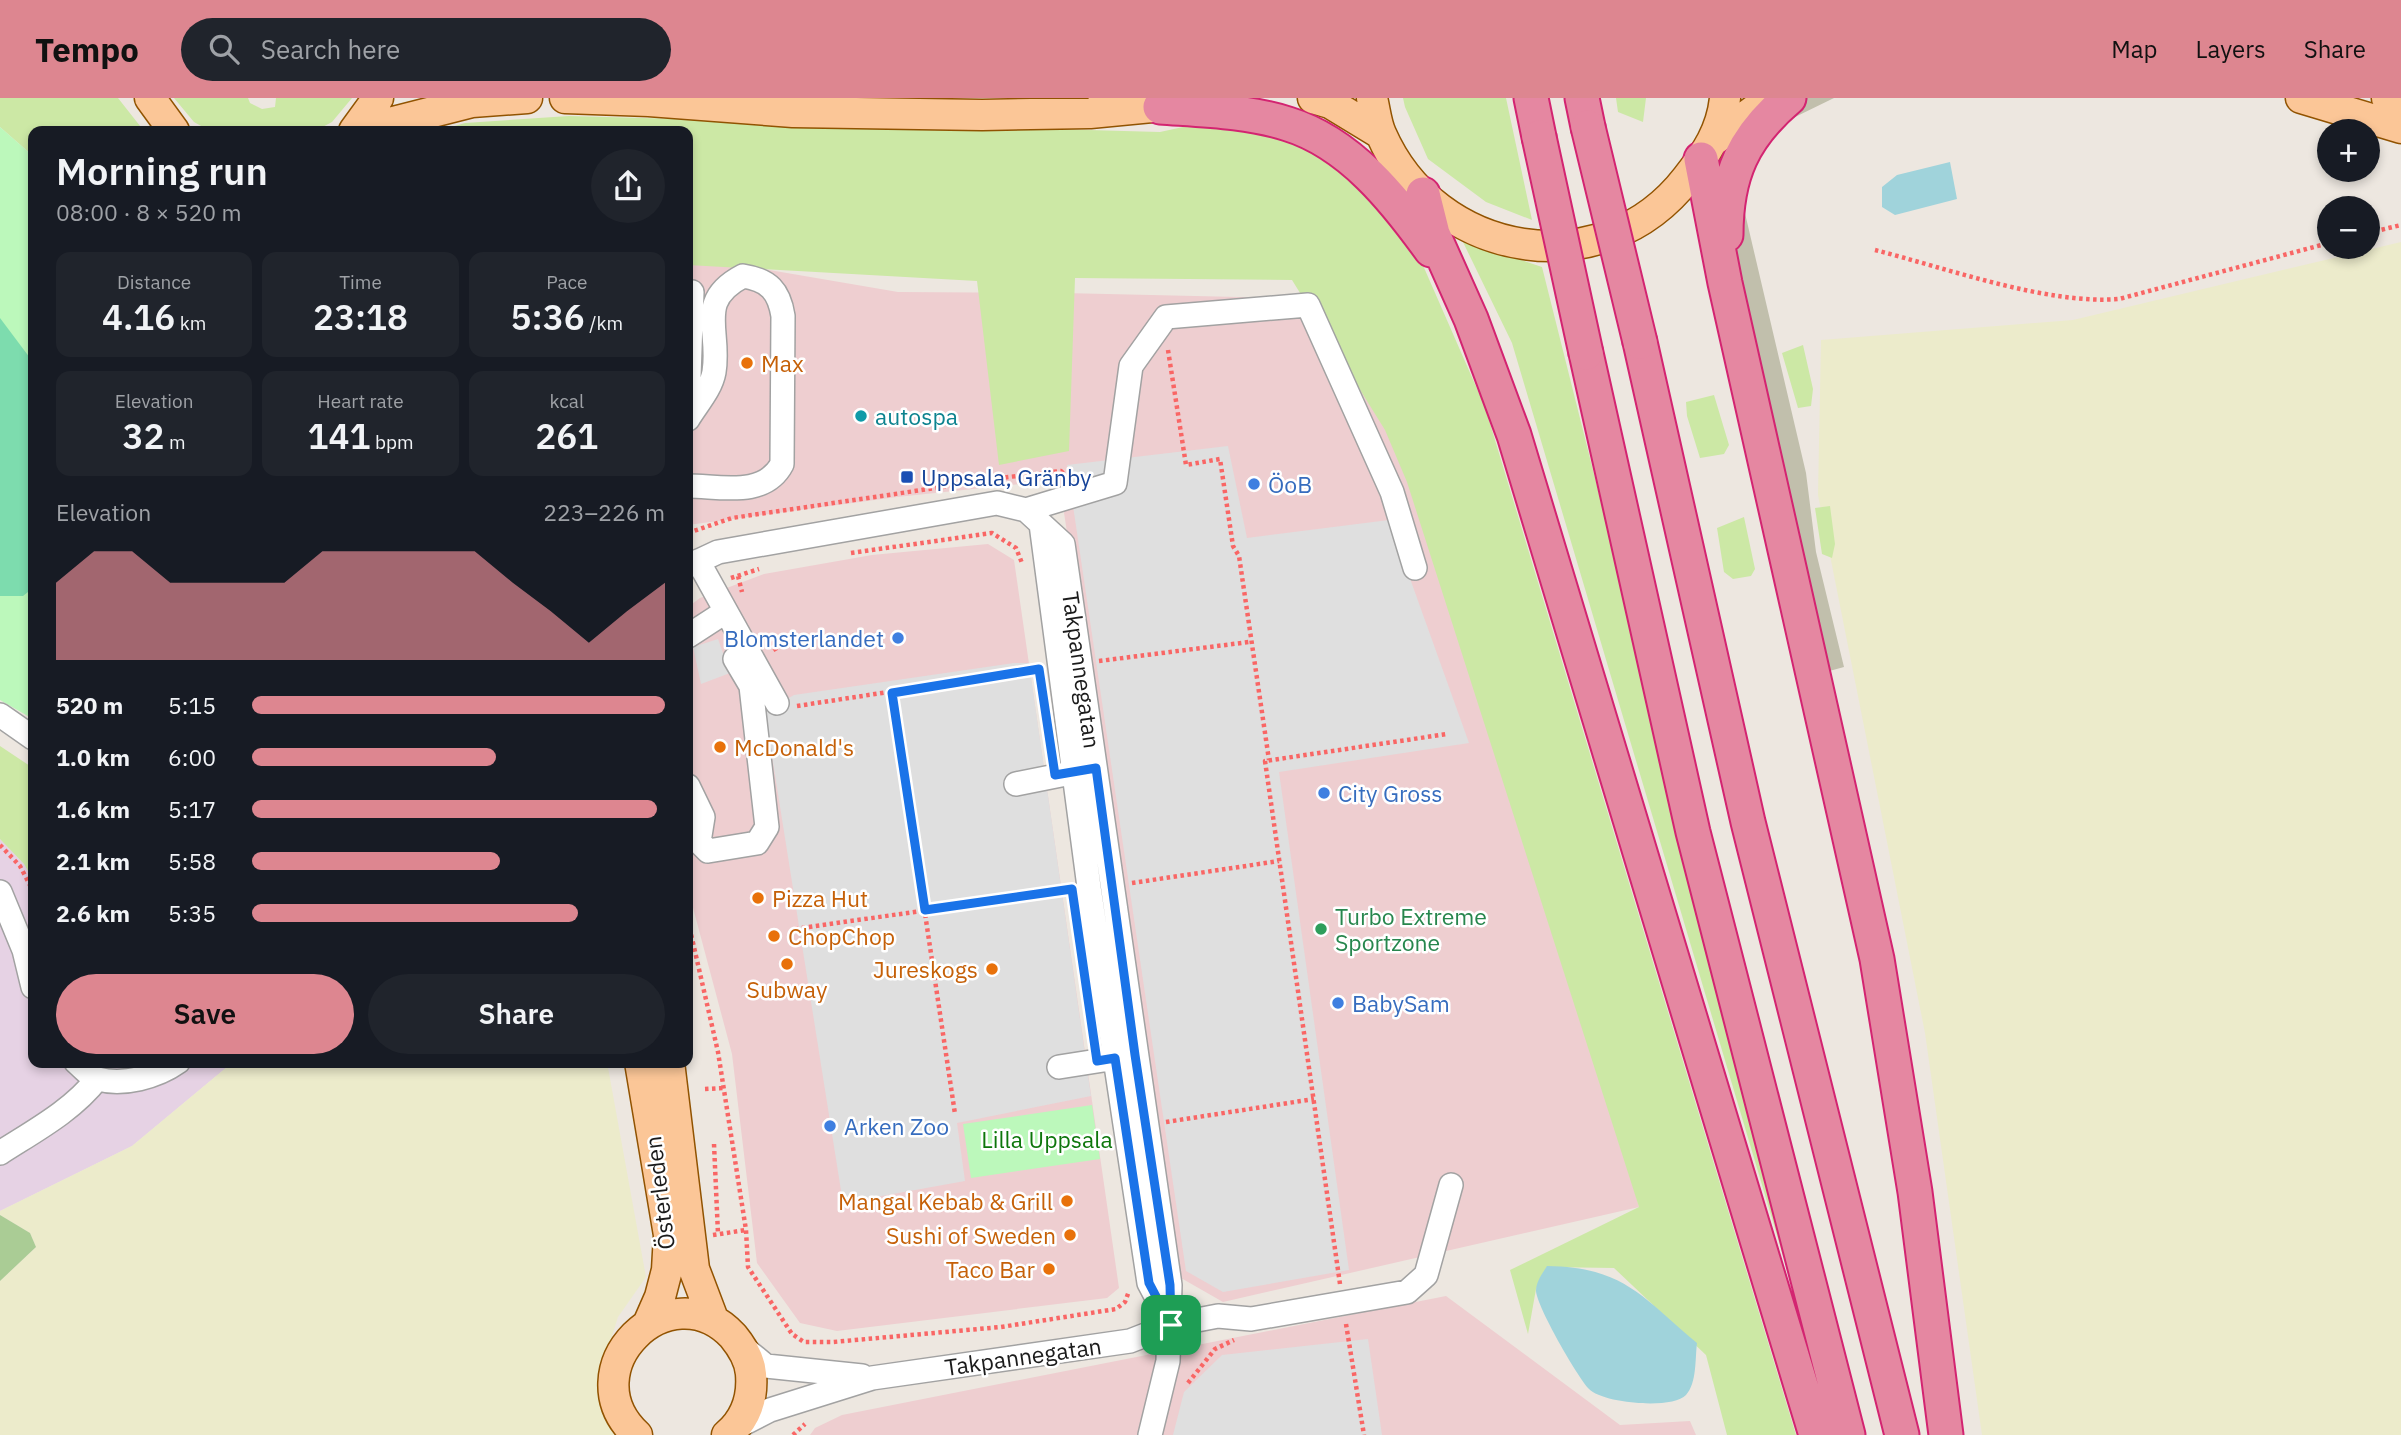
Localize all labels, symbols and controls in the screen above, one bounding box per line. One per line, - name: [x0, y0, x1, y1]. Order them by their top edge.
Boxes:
- search box: [181, 18, 671, 81]
- text: Tempo: [35, 28, 139, 71]
- icon: search: [205, 30, 243, 68]
- text: Search here: [261, 32, 400, 66]
- text: Map: [2111, 33, 2158, 65]
- text: Layers: [2196, 33, 2266, 65]
- text: Share: [2304, 33, 2366, 65]
- map controls: [2317, 119, 2380, 259]
- button: +: [2317, 119, 2380, 182]
- text: Morning run: [56, 146, 268, 195]
- button: share: [591, 149, 665, 223]
- button: −: [2317, 196, 2380, 259]
- text: 08:00 · 8 × 520 m: [56, 197, 242, 227]
- text: Distance: [117, 270, 191, 294]
- text: Time: [339, 270, 382, 294]
- text: Pace: [546, 270, 588, 294]
- text: 4.16: [102, 294, 175, 340]
- text: 23:18: [313, 294, 408, 340]
- text: 5:36: [511, 294, 585, 340]
- text: km: [175, 311, 206, 335]
- text: /km: [585, 311, 623, 335]
- place label: Max: [761, 348, 804, 378]
- marker: Max: [739, 355, 755, 371]
- text: Elevation: [115, 389, 194, 413]
- text: Heart rate: [317, 389, 404, 413]
- text: kcal: [550, 389, 584, 413]
- place label: autospa: [875, 401, 958, 431]
- marker: autospa: [853, 408, 869, 424]
- text: 32: [123, 413, 165, 459]
- text: 141: [307, 413, 370, 459]
- text: 261: [535, 413, 598, 459]
- text: m: [165, 430, 186, 454]
- text: bpm: [370, 430, 414, 454]
- place label: Uppsala, Gränby: [921, 462, 1092, 492]
- marker: Uppsala, Gränby: [899, 469, 915, 485]
- place label: ÖoB: [1268, 469, 1312, 499]
- marker: ÖoB: [1246, 476, 1262, 492]
- text: Elevation: [56, 497, 151, 527]
- text: 223–226 m: [543, 497, 665, 527]
- street label: Takpannegatan: [1056, 590, 1108, 750]
- place label: Blomsterlandet: [724, 623, 884, 653]
- marker: Blomsterlandet: [890, 630, 906, 646]
- text: 520 m: [56, 690, 123, 720]
- text: 5:15: [168, 690, 216, 720]
- place label: McDonald's: [734, 732, 854, 762]
- marker: McDonald's: [712, 739, 728, 755]
- text: 1.0 km: [56, 742, 130, 772]
- text: 6:00: [168, 742, 216, 772]
- place label: City Gross: [1338, 778, 1442, 808]
- marker: City Gross: [1316, 785, 1332, 801]
- text: 1.6 km: [56, 794, 130, 824]
- text: 5:17: [168, 794, 216, 824]
- text: 2.1 km: [56, 846, 130, 876]
- text: 5:58: [168, 846, 216, 876]
- place label: Pizza Hut: [772, 883, 868, 913]
- marker: Pizza Hut: [750, 890, 766, 906]
- text: 2.6 km: [56, 898, 130, 928]
- text: 5:35: [168, 898, 216, 928]
- place label: Turbo Extreme Sportzone: [1335, 901, 1487, 957]
- place label: ChopChop: [788, 921, 895, 951]
- marker: Turbo Extreme Sportzone: [1313, 921, 1329, 937]
- marker: ChopChop: [766, 928, 782, 944]
- place label: Jureskogs: [873, 954, 978, 984]
- marker: Subway: [779, 956, 795, 972]
- marker: Jureskogs: [984, 961, 1000, 977]
- button: Save: [56, 974, 354, 1054]
- button: Share: [368, 974, 665, 1054]
- place label: Subway: [747, 974, 828, 1004]
- place label: BabySam: [1352, 988, 1450, 1018]
- marker: BabySam: [1330, 995, 1346, 1011]
- place label: Arken Zoo: [844, 1111, 949, 1141]
- marker: Arken Zoo: [822, 1118, 838, 1134]
- park label: Lilla Uppsala: [981, 1124, 1113, 1154]
- street label: Österleden: [637, 1134, 681, 1252]
- place label: Mangal Kebab & Grill: [838, 1186, 1053, 1216]
- marker: Mangal Kebab & Grill: [1059, 1193, 1075, 1209]
- place label: Sushi of Sweden: [886, 1220, 1056, 1250]
- marker: Sushi of Sweden: [1062, 1227, 1078, 1243]
- place label: Taco Bar: [946, 1254, 1036, 1284]
- marker: Taco Bar: [1041, 1261, 1057, 1277]
- pin: [1141, 1295, 1201, 1355]
- icon: arrive: [1152, 1306, 1190, 1344]
- street label: Takpannegatan: [943, 1330, 1103, 1382]

